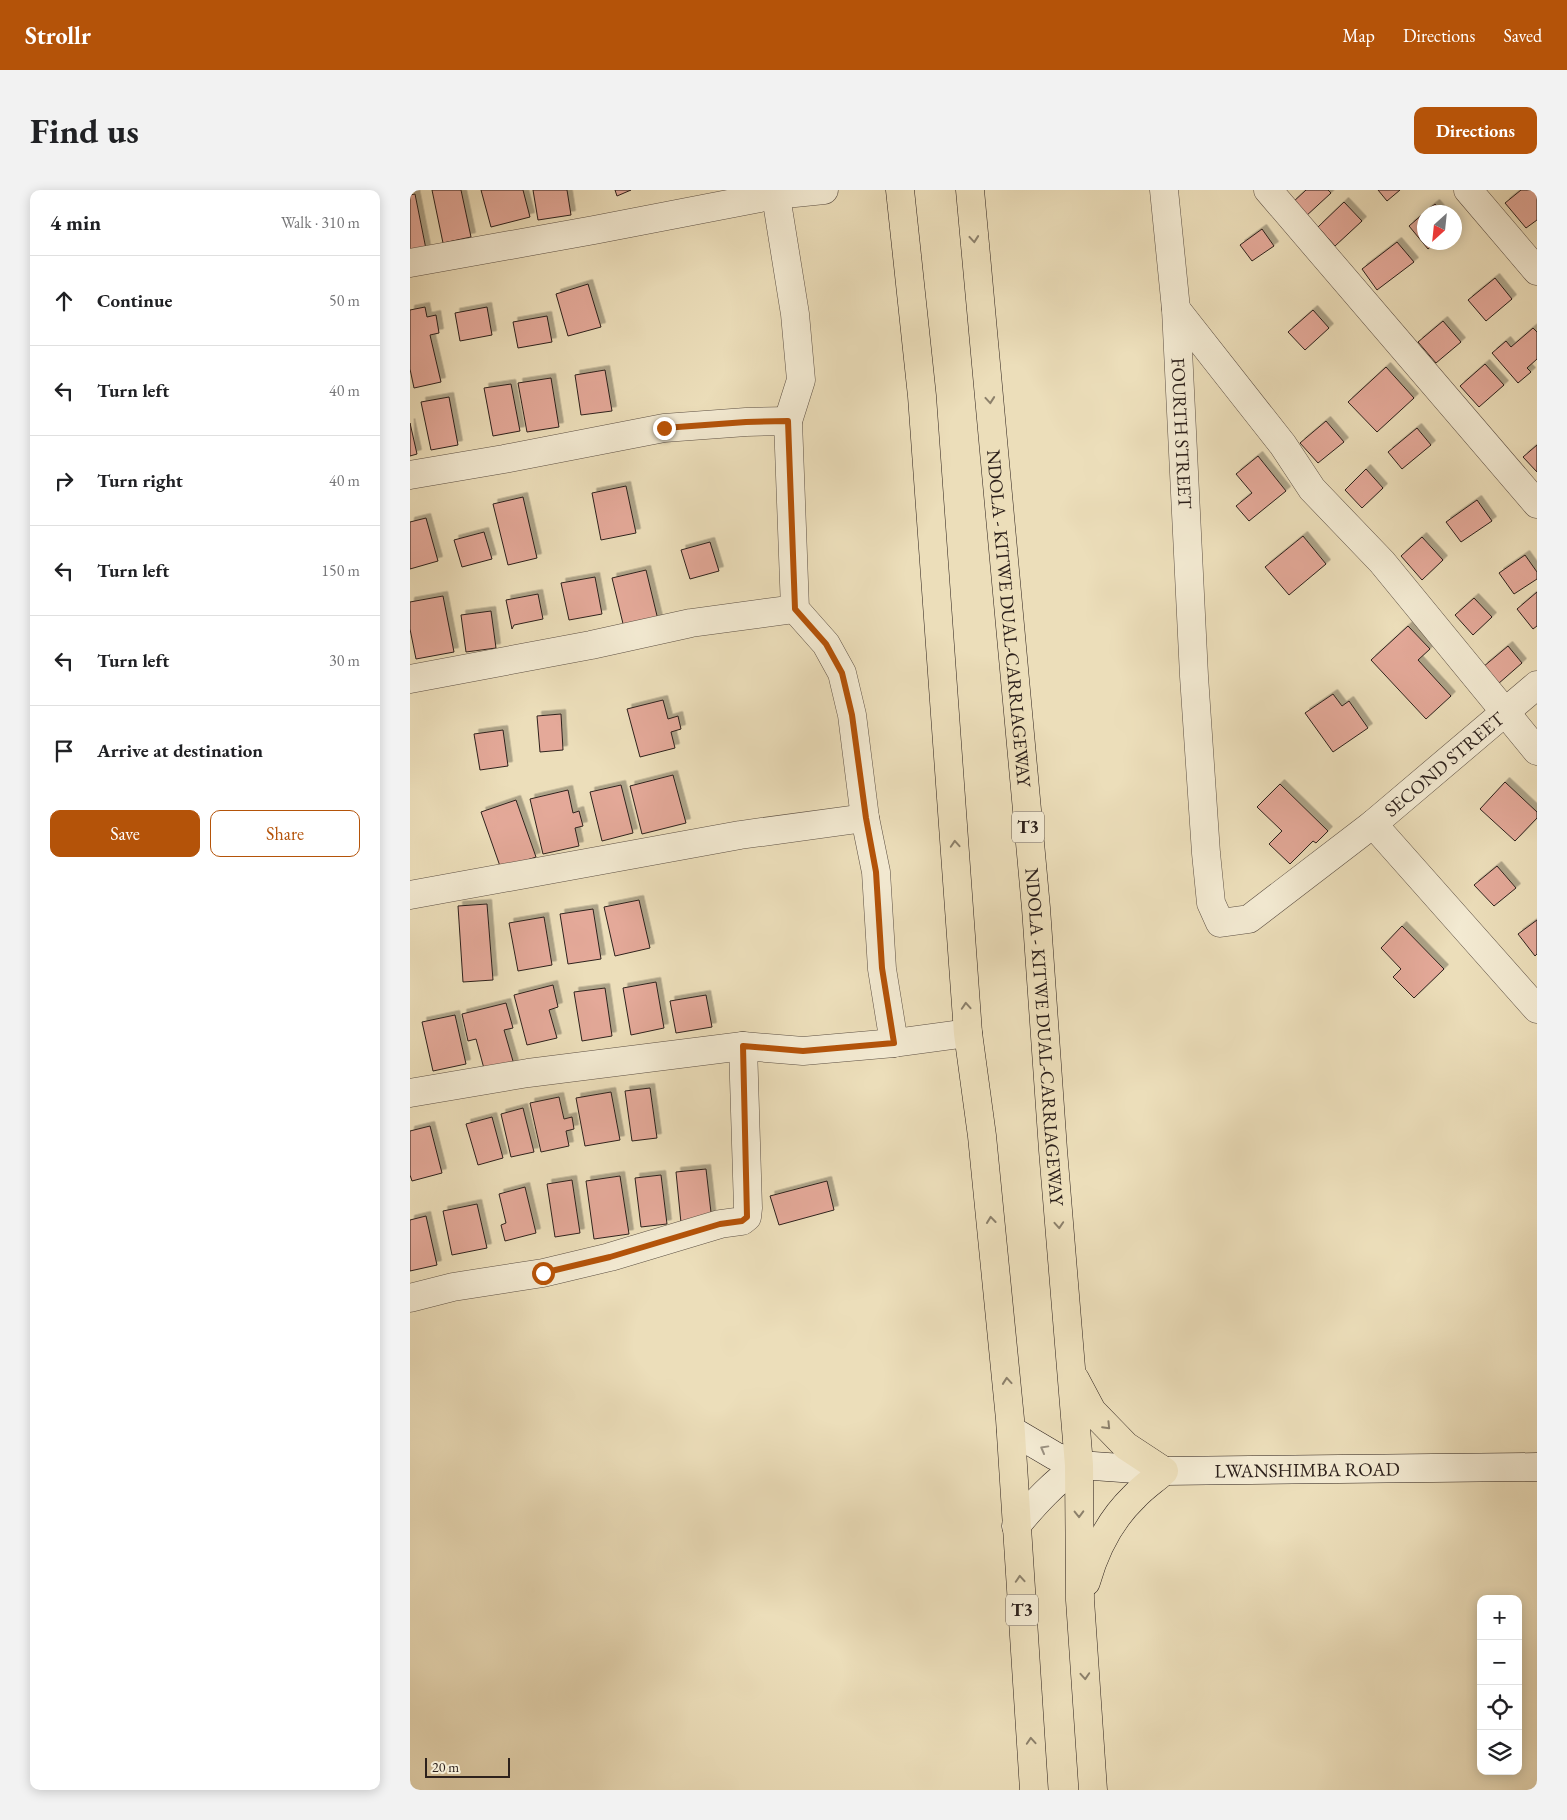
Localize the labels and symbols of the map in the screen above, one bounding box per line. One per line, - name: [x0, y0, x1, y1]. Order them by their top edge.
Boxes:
- north arrow: [1417, 205, 1462, 250]
- one-way arrow: [969, 235, 980, 243]
- street label: FOURTH STREET: [1165, 357, 1198, 510]
- one-way arrow: [984, 397, 995, 405]
- route end: [653, 417, 676, 440]
- street label: NDOLA - KITWE DUAL-CARRIAGEWAY: [981, 448, 1037, 789]
- street label: SECOND STREET: [1379, 706, 1510, 822]
- road number: T3: [1012, 812, 1044, 842]
- one-way arrow: [949, 840, 960, 848]
- street label: NDOLA - KITWE DUAL-CARRIAGEWAY: [1019, 867, 1070, 1208]
- one-way arrow: [961, 1002, 972, 1010]
- one-way arrow: [986, 1215, 997, 1223]
- one-way arrow: [1053, 1221, 1064, 1229]
- route start: [532, 1262, 555, 1285]
- one-way arrow: [1002, 1377, 1013, 1385]
- one-way arrow: [1101, 1420, 1110, 1429]
- one-way arrow: [1040, 1446, 1049, 1456]
- street label: LWANSHIMBA ROAD: [1214, 1456, 1400, 1483]
- one-way arrow: [1074, 1510, 1084, 1518]
- one-way arrow: [1015, 1575, 1026, 1583]
- road number: T3: [1006, 1594, 1038, 1626]
- one-way arrow: [1080, 1672, 1091, 1680]
- one-way arrow: [1025, 1737, 1036, 1745]
- scale bar: [425, 1755, 510, 1778]

